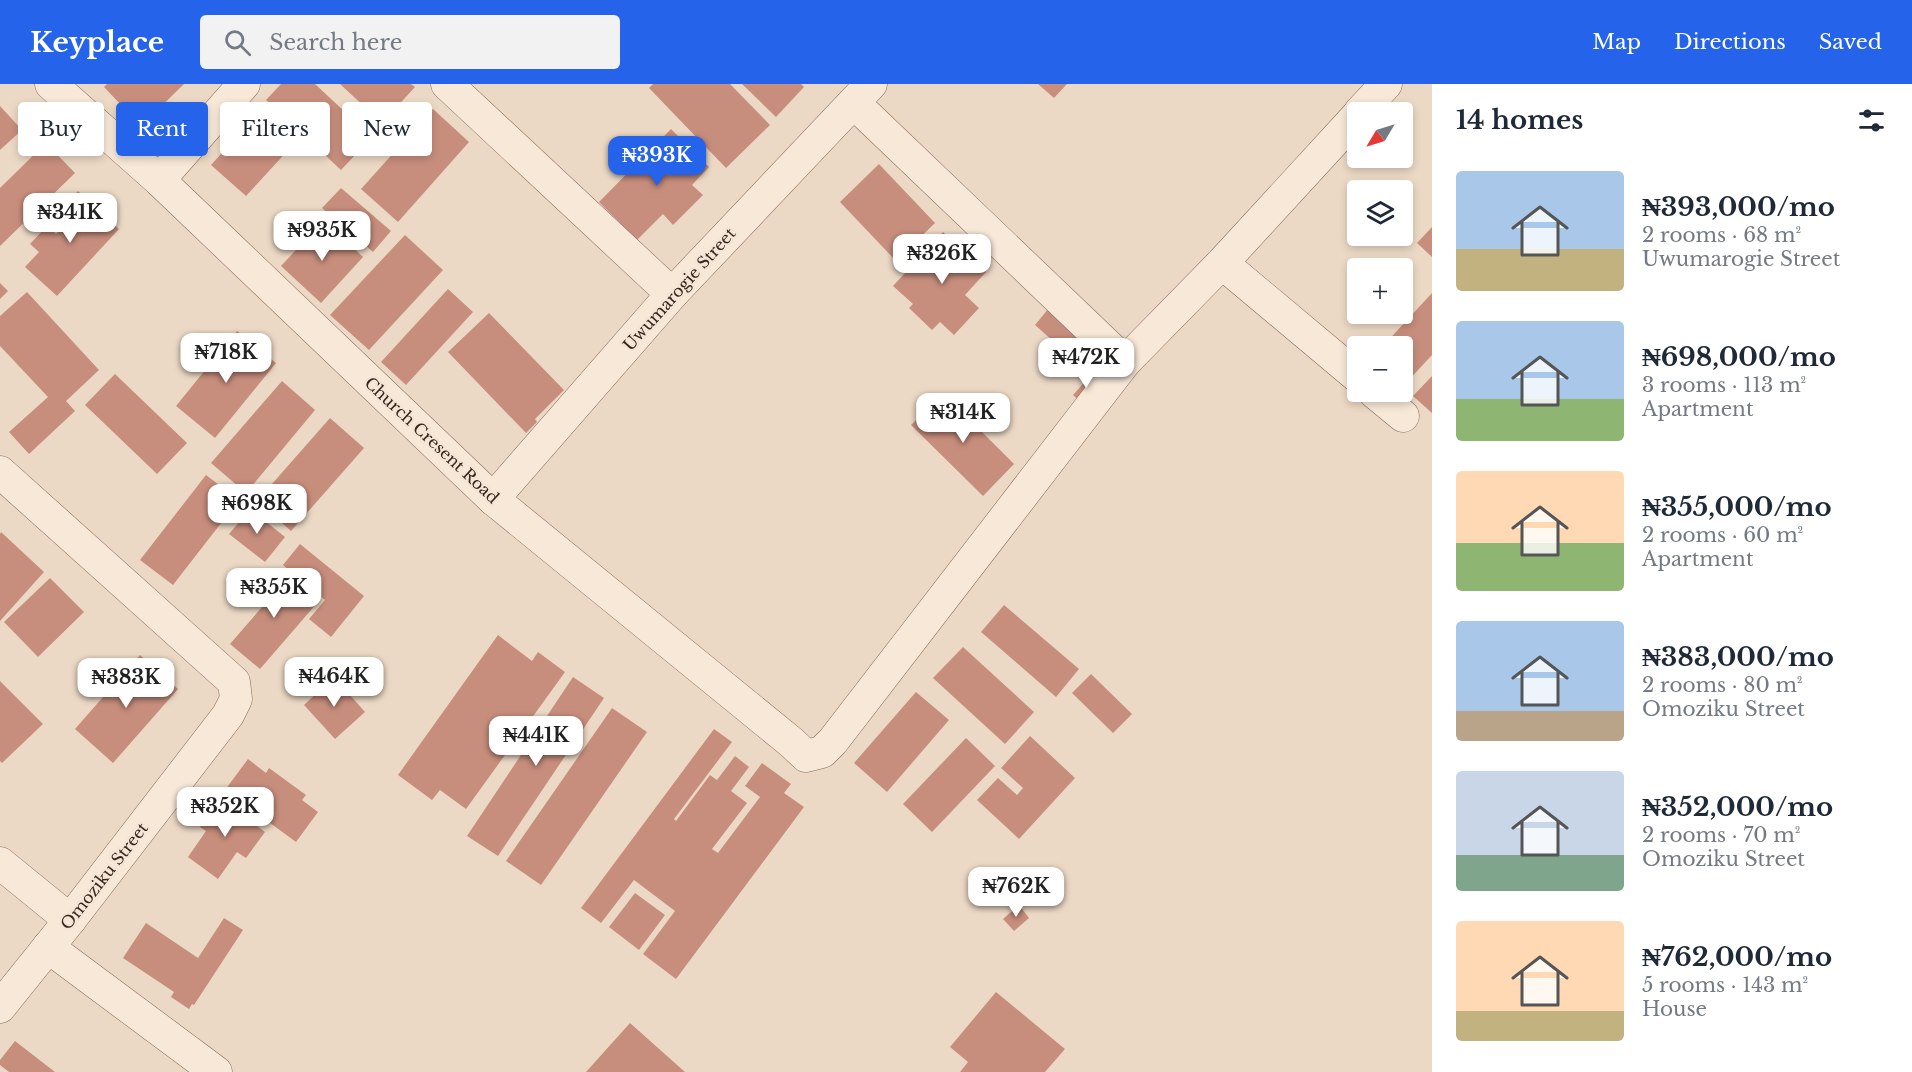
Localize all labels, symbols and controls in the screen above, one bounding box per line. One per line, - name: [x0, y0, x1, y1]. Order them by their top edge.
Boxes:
- search box: [200, 15, 620, 69]
- text: Keyplace: [30, 25, 164, 60]
- icon: search: [221, 26, 254, 59]
- text: Search here: [269, 29, 402, 56]
- text: Map: [1592, 29, 1641, 55]
- text: Directions: [1674, 29, 1786, 55]
- text: Saved: [1819, 29, 1882, 55]
- chip: Buy: [18, 102, 104, 156]
- chip: Rent: [116, 102, 208, 156]
- chip: Filters: [220, 102, 330, 156]
- chip: New: [342, 102, 432, 156]
- north arrow: [1347, 102, 1413, 168]
- map controls: [1347, 102, 1413, 402]
- text: 14 homes: [1456, 104, 1583, 136]
- icon: filters: [1855, 104, 1888, 137]
- pin: ₦393K: [615, 136, 699, 187]
- text: ₦393K: [622, 143, 692, 167]
- button: layers: [1347, 180, 1413, 246]
- text: ₦393,000/mo: [1642, 191, 1835, 223]
- pin: ₦341K: [28, 193, 112, 244]
- icon: home: [1504, 195, 1576, 267]
- text: ₦341K: [37, 200, 103, 224]
- pin: ₦935K: [280, 211, 364, 262]
- text: ₦935K: [287, 218, 357, 242]
- street label: Uwumarogie Street: [618, 223, 740, 355]
- text: 2 rooms · 68 m²: [1642, 223, 1801, 247]
- pin: ₦326K: [900, 234, 984, 285]
- text: ₦326K: [907, 241, 977, 265]
- text: Uwumarogie Street: [1642, 247, 1840, 271]
- button: +: [1347, 258, 1413, 324]
- pin: ₦718K: [184, 333, 268, 384]
- button: −: [1347, 336, 1413, 402]
- pin: ₦472K: [1044, 338, 1128, 389]
- text: ₦718K: [194, 340, 258, 364]
- text: ₦698,000/mo: [1642, 341, 1836, 373]
- text: ₦472K: [1052, 345, 1120, 369]
- icon: home: [1504, 345, 1576, 417]
- street label: Church Cresent Road: [361, 373, 503, 508]
- text: 3 rooms · 113 m²: [1642, 373, 1806, 397]
- pin: ₦314K: [921, 393, 1005, 444]
- text: Apartment: [1642, 397, 1753, 421]
- text: ₦314K: [930, 400, 996, 424]
- pin: ₦698K: [215, 484, 299, 535]
- text: ₦698K: [222, 491, 292, 515]
- text: ₦355,000/mo: [1642, 491, 1832, 523]
- icon: home: [1504, 495, 1576, 567]
- text: 2 rooms · 60 m²: [1642, 523, 1803, 547]
- text: Apartment: [1642, 547, 1753, 571]
- pin: ₦355K: [232, 568, 316, 619]
- text: ₦355K: [240, 575, 308, 599]
- text: ₦383,000/mo: [1642, 641, 1834, 673]
- icon: home: [1504, 645, 1576, 717]
- pin: ₦464K: [292, 657, 376, 708]
- pin: ₦383K: [84, 658, 168, 709]
- text: ₦464K: [299, 664, 369, 688]
- text: ₦383K: [91, 665, 161, 689]
- text: 2 rooms · 80 m²: [1642, 673, 1803, 697]
- text: Omoziku Street: [1642, 697, 1805, 721]
- pin: ₦441K: [494, 716, 578, 767]
- text: ₦441K: [503, 723, 569, 747]
- pin: ₦352K: [183, 787, 267, 838]
- text: ₦352,000/mo: [1642, 791, 1833, 823]
- text: ₦352K: [191, 794, 259, 818]
- icon: home: [1504, 795, 1576, 867]
- street label: Omoziku Street: [56, 818, 152, 934]
- text: 2 rooms · 70 m²: [1642, 823, 1800, 847]
- text: Omoziku Street: [1642, 847, 1805, 871]
- pin: ₦762K: [974, 867, 1058, 918]
- text: ₦762K: [982, 874, 1050, 898]
- text: ₦762,000/mo: [1642, 941, 1832, 973]
- icon: home: [1504, 945, 1576, 1017]
- text: 5 rooms · 143 m²: [1642, 973, 1808, 997]
- text: House: [1642, 997, 1707, 1021]

